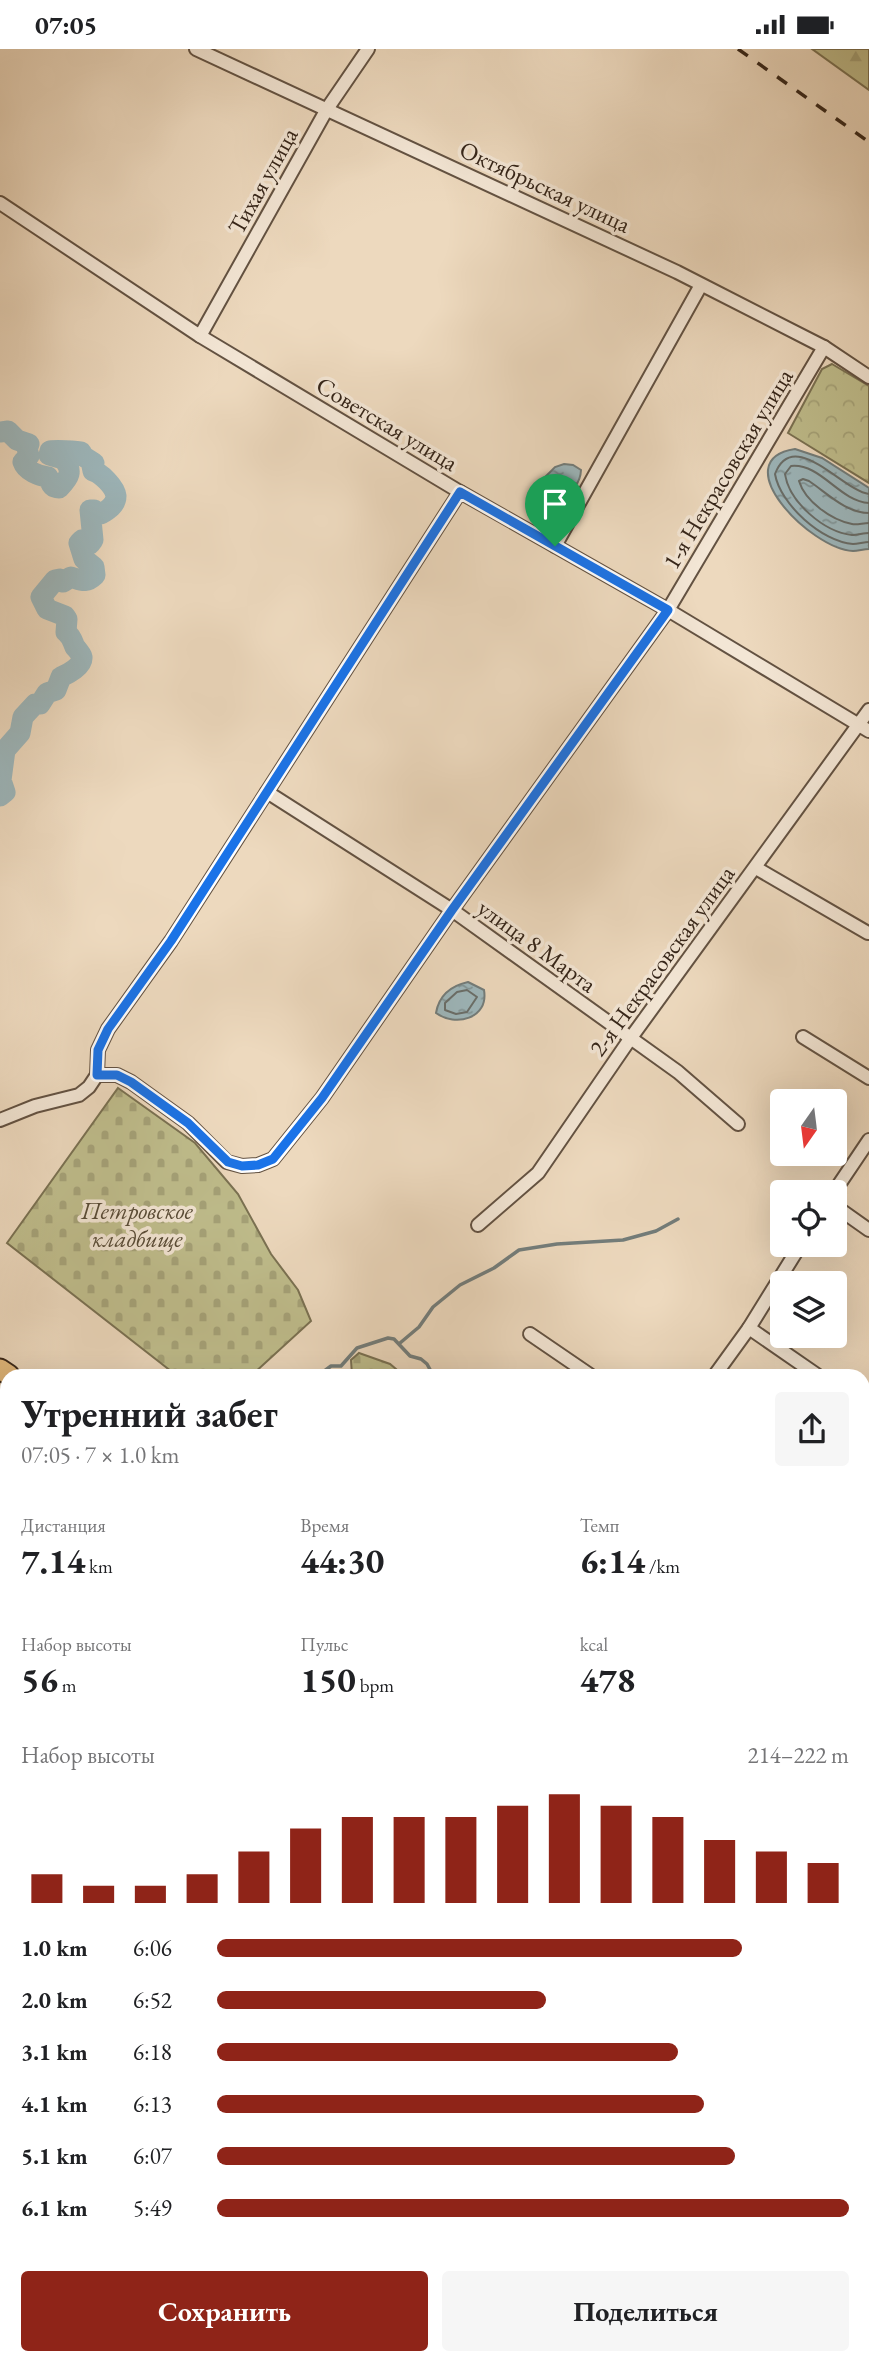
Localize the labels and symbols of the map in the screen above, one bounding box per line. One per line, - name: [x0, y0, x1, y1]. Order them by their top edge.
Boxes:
- street label: Тихая улица: [221, 122, 305, 240]
- street label: Октябрьская улица: [455, 133, 636, 240]
- street label: 1-я Некрасовская улица: [655, 362, 800, 575]
- street label: Советская улица: [311, 369, 464, 478]
- pin: [525, 474, 585, 546]
- street label: 2-я Некрасовская улица: [582, 859, 742, 1062]
- street label: улица 8 Марта: [472, 892, 603, 999]
- north arrow: [770, 1089, 847, 1165]
- park label: Петровское кладбище: [80, 1195, 194, 1254]

